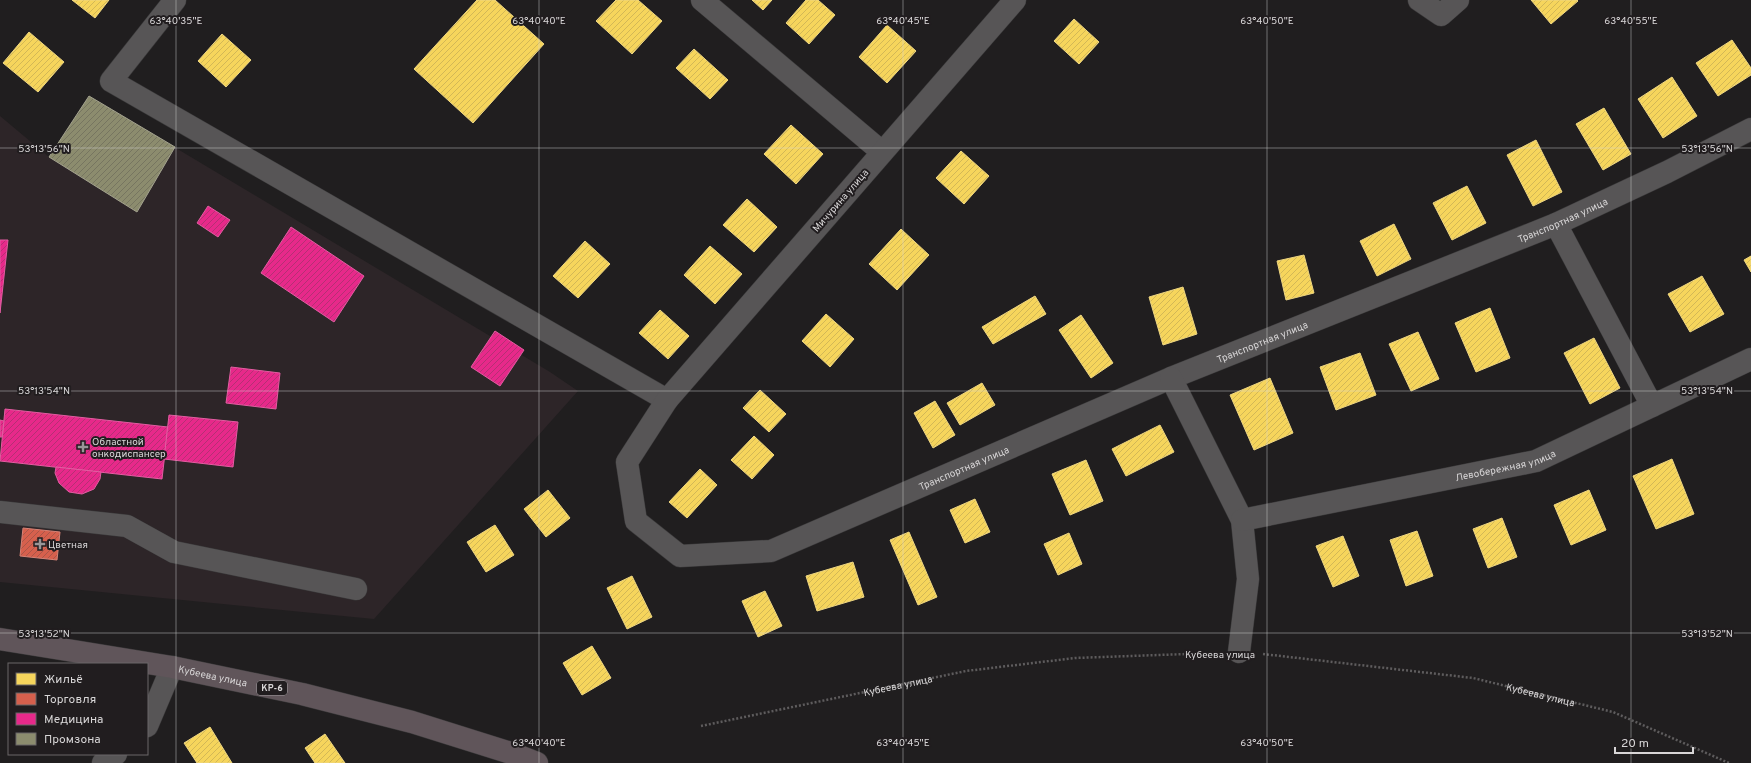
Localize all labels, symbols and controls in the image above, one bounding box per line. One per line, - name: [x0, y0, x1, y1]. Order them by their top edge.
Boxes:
- text: 63°40'35"E: [149, 15, 203, 28]
- text: 63°40'40"E: [512, 15, 566, 28]
- text: 63°40'45"E: [876, 15, 930, 28]
- text: 63°40'50"E: [1240, 15, 1294, 28]
- text: 63°40'55"E: [1604, 15, 1658, 28]
- text: 53°13'56"N: [18, 143, 70, 156]
- text: 53°13'56"N: [1681, 143, 1733, 156]
- street label: Мичурина улица: [810, 167, 872, 235]
- street label: Транспортная улица: [1516, 196, 1610, 247]
- street label: Транспортная улица: [1215, 319, 1310, 367]
- text: 53°13'54"N: [18, 385, 70, 398]
- text: 53°13'54"N: [1681, 385, 1733, 398]
- place label: Областной онкодиспансер: [92, 436, 166, 461]
- marker: Областной онкодиспансер: [77, 441, 89, 453]
- street label: Транспортная улица: [917, 444, 1011, 494]
- street label: Левобережная улица: [1454, 448, 1558, 485]
- marker: Цветная: [35, 539, 45, 549]
- place label: Цветная: [48, 539, 88, 552]
- text: 53°13'52"N: [18, 628, 70, 641]
- text: 53°13'52"N: [1681, 628, 1733, 641]
- street label: Кубеева улица: [1185, 649, 1255, 662]
- legend: [8, 663, 148, 755]
- street label: Кубеева улица: [177, 663, 248, 690]
- text: Жильё: [44, 672, 83, 688]
- street label: Кубеева улица: [862, 673, 934, 700]
- road number: KP-6: [257, 681, 287, 695]
- street label: Кубеева улица: [1505, 681, 1576, 710]
- text: Торговля: [44, 692, 96, 708]
- text: Медицина: [44, 712, 103, 728]
- scale bar: [1615, 729, 1693, 755]
- text: Промзона: [44, 732, 101, 748]
- text: 20 m: [1621, 736, 1649, 752]
- text: 63°40'40"E: [512, 737, 566, 750]
- text: 63°40'45"E: [876, 737, 930, 750]
- text: 63°40'50"E: [1240, 737, 1294, 750]

